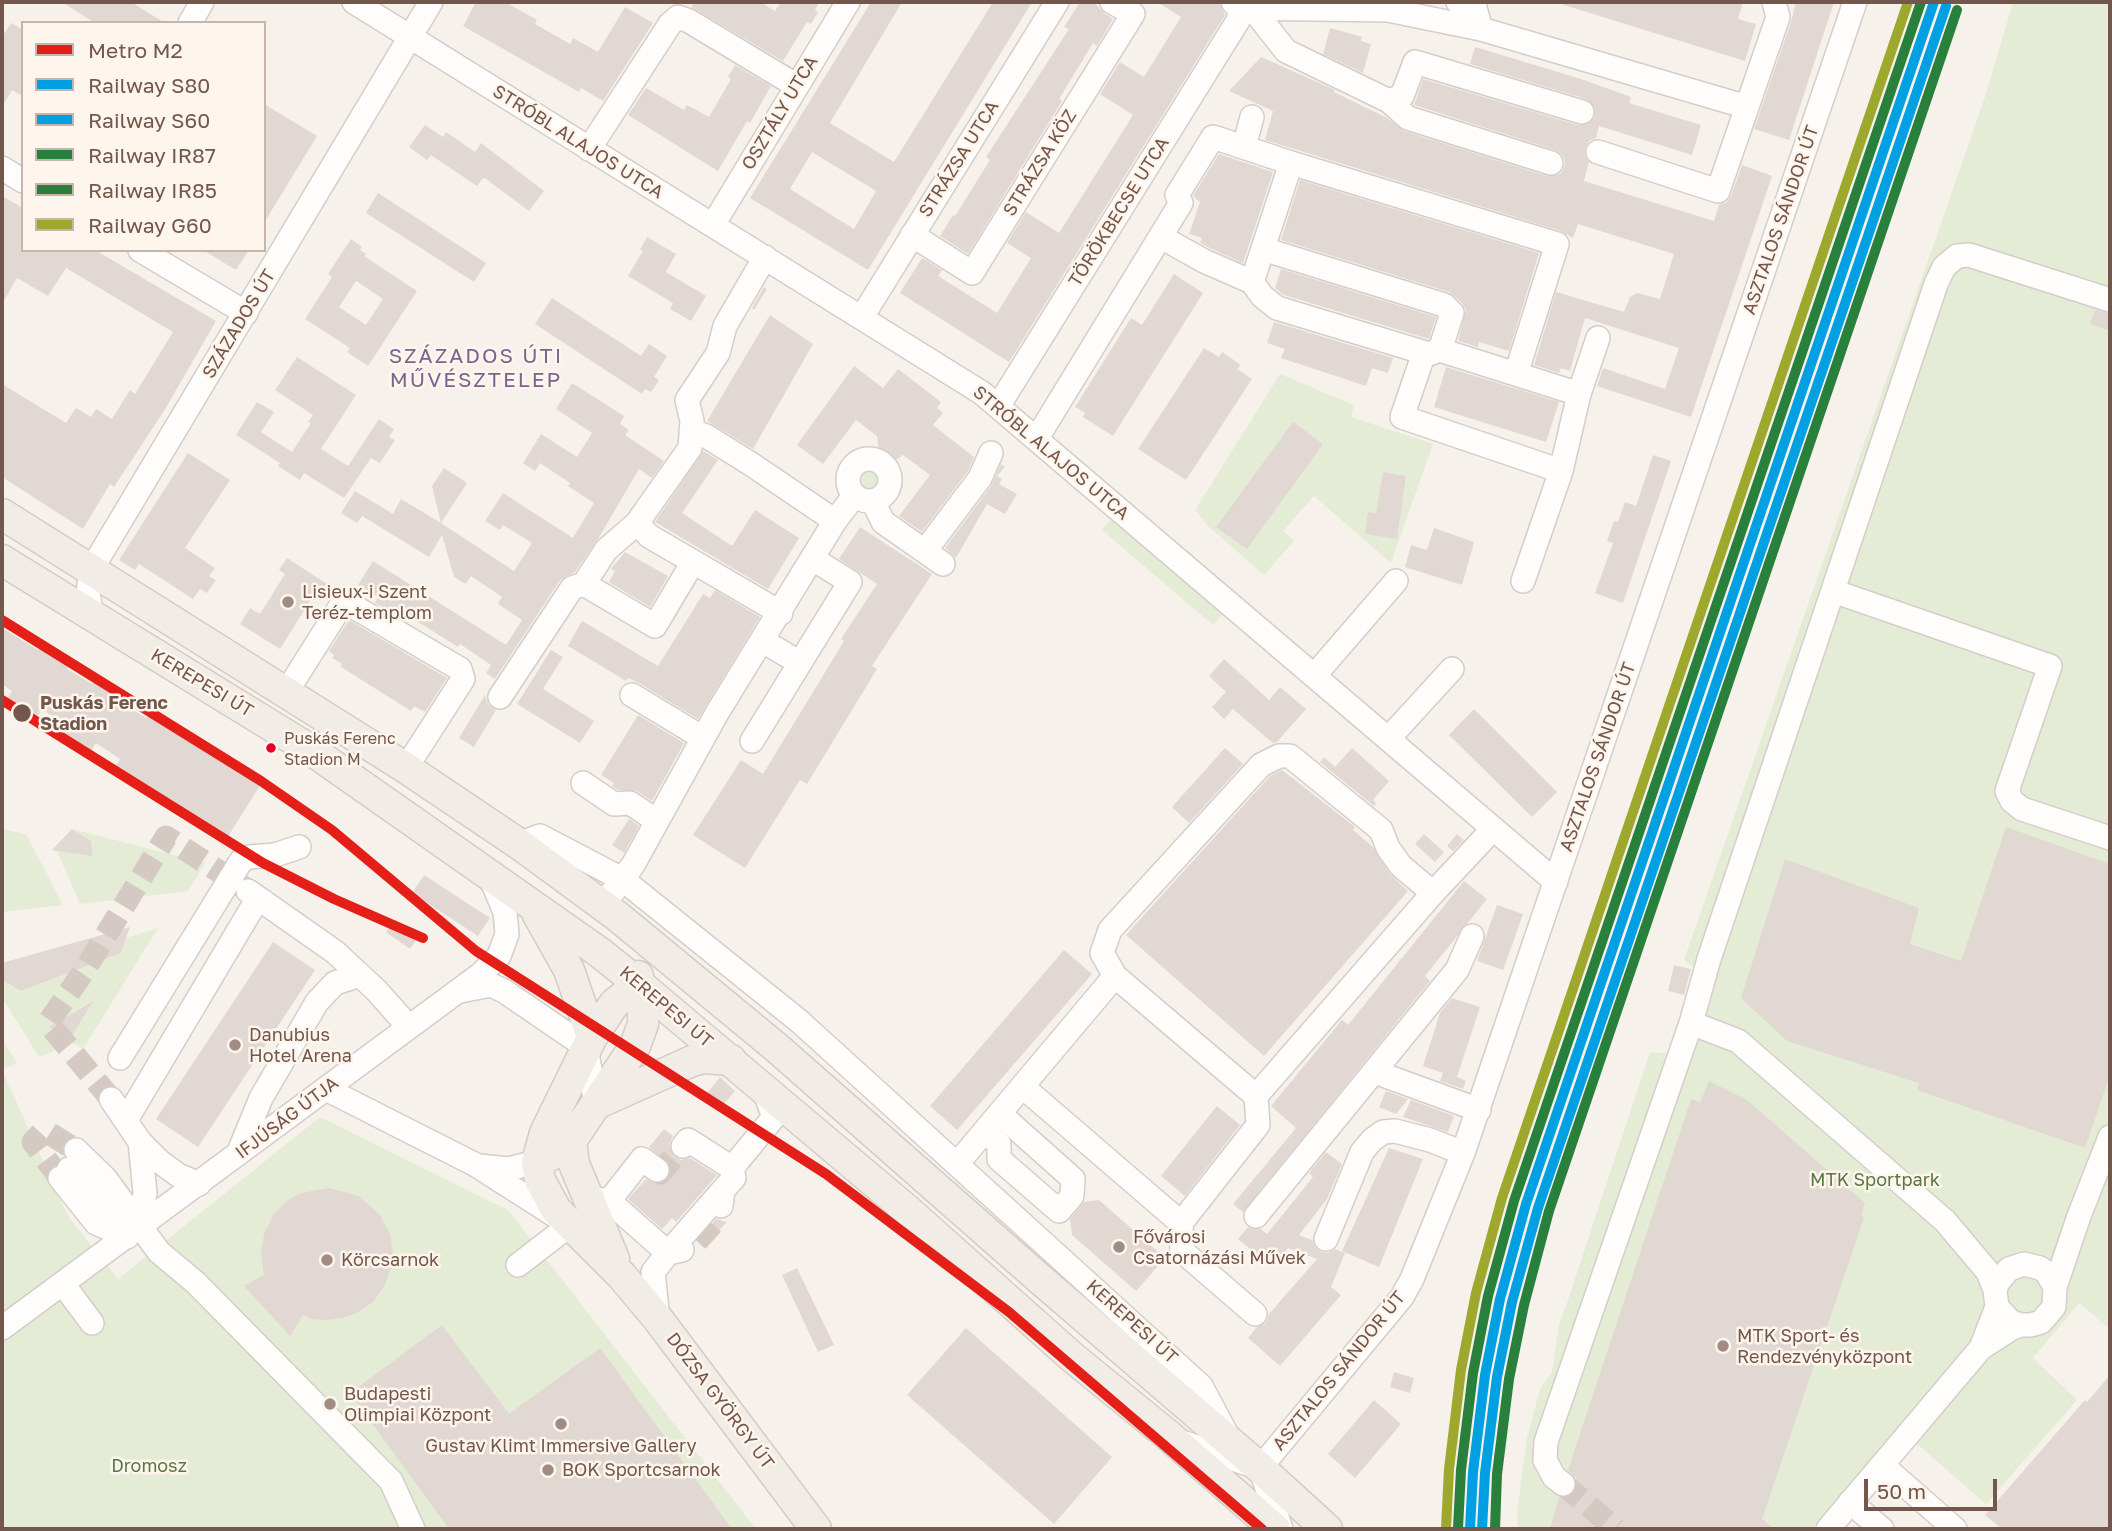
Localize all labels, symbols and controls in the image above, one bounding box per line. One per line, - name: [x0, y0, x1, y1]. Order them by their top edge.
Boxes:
- legend: [21, 21, 266, 252]
- text: Metro M2: [88, 37, 183, 63]
- street label: OSZTÁLY UTCA: [737, 52, 823, 174]
- text: Railway S80: [88, 72, 210, 98]
- street label: STRÓBL ALAJOS UTCA: [489, 81, 667, 203]
- street label: STRÁZSA UTCA: [915, 97, 1003, 221]
- street label: STRÁZSA KÖZ: [999, 106, 1081, 220]
- text: Railway S60: [88, 107, 210, 133]
- street label: ASZTALOS SÁNDOR ÚT: [1738, 123, 1824, 317]
- street label: TÖRÖKBECSE UTCA: [1064, 133, 1174, 291]
- text: Railway IR87: [88, 142, 216, 168]
- text: Railway IR85: [88, 177, 217, 203]
- text: Railway G60: [88, 212, 212, 238]
- street label: SZÁZADOS ÚT: [198, 266, 280, 382]
- district label: SZÁZADOS ÚTI MŰVÉSZTELEP: [390, 343, 562, 393]
- street label: STRÓBL ALAJOS UTCA: [969, 381, 1133, 525]
- place label: Lisieux-i Szent Teréz-templom: [302, 581, 432, 624]
- marker: Lisieux-i Szent Teréz-templom: [280, 594, 296, 610]
- street label: KEREPESI ÚT: [147, 644, 257, 722]
- street label: ASZTALOS SÁNDOR ÚT: [1555, 660, 1641, 854]
- place label: Puskás Ferenc Stadion: [40, 692, 168, 734]
- marker: Puskás Ferenc Stadion: [11, 702, 33, 724]
- place label: Puskás Ferenc Stadion M: [284, 729, 396, 767]
- marker: Puskás Ferenc Stadion M: [264, 741, 278, 755]
- street label: KEREPESI ÚT: [615, 962, 717, 1052]
- place label: Danubius Hotel Arena: [249, 1024, 352, 1066]
- marker: Danubius Hotel Arena: [227, 1037, 243, 1053]
- street label: IFJÚSÁG ÚTJA: [231, 1072, 343, 1164]
- park label: MTK Sportpark: [1810, 1169, 1940, 1191]
- place label: Fővárosi Csatornázási Művek: [1133, 1226, 1306, 1268]
- marker: Fővárosi Csatornázási Művek: [1111, 1239, 1127, 1255]
- place label: Körcsarnok: [341, 1249, 439, 1271]
- marker: Körcsarnok: [319, 1252, 335, 1268]
- street label: KEREPESI ÚT: [1082, 1275, 1182, 1369]
- street label: ASZTALOS SÁNDOR ÚT: [1268, 1287, 1410, 1455]
- place label: MTK Sport- és Rendezvényközpont: [1737, 1325, 1912, 1368]
- street label: DÓZSA GYÖRGY ÚT: [662, 1329, 778, 1473]
- marker: MTK Sport- és Rendezvényközpont: [1715, 1338, 1731, 1354]
- place label: Budapesti Olimpiai Központ: [344, 1383, 491, 1426]
- marker: Budapesti Olimpiai Központ: [322, 1396, 338, 1412]
- marker: Gustav Klimt Immersive Gallery: [553, 1416, 569, 1432]
- place label: Gustav Klimt Immersive Gallery: [425, 1435, 697, 1457]
- park label: Dromosz: [111, 1455, 187, 1477]
- place label: BOK Sportcsarnok: [562, 1459, 721, 1481]
- marker: BOK Sportcsarnok: [540, 1462, 556, 1478]
- scale bar: [1867, 1464, 2000, 1508]
- text: 50 m: [1877, 1478, 1926, 1504]

